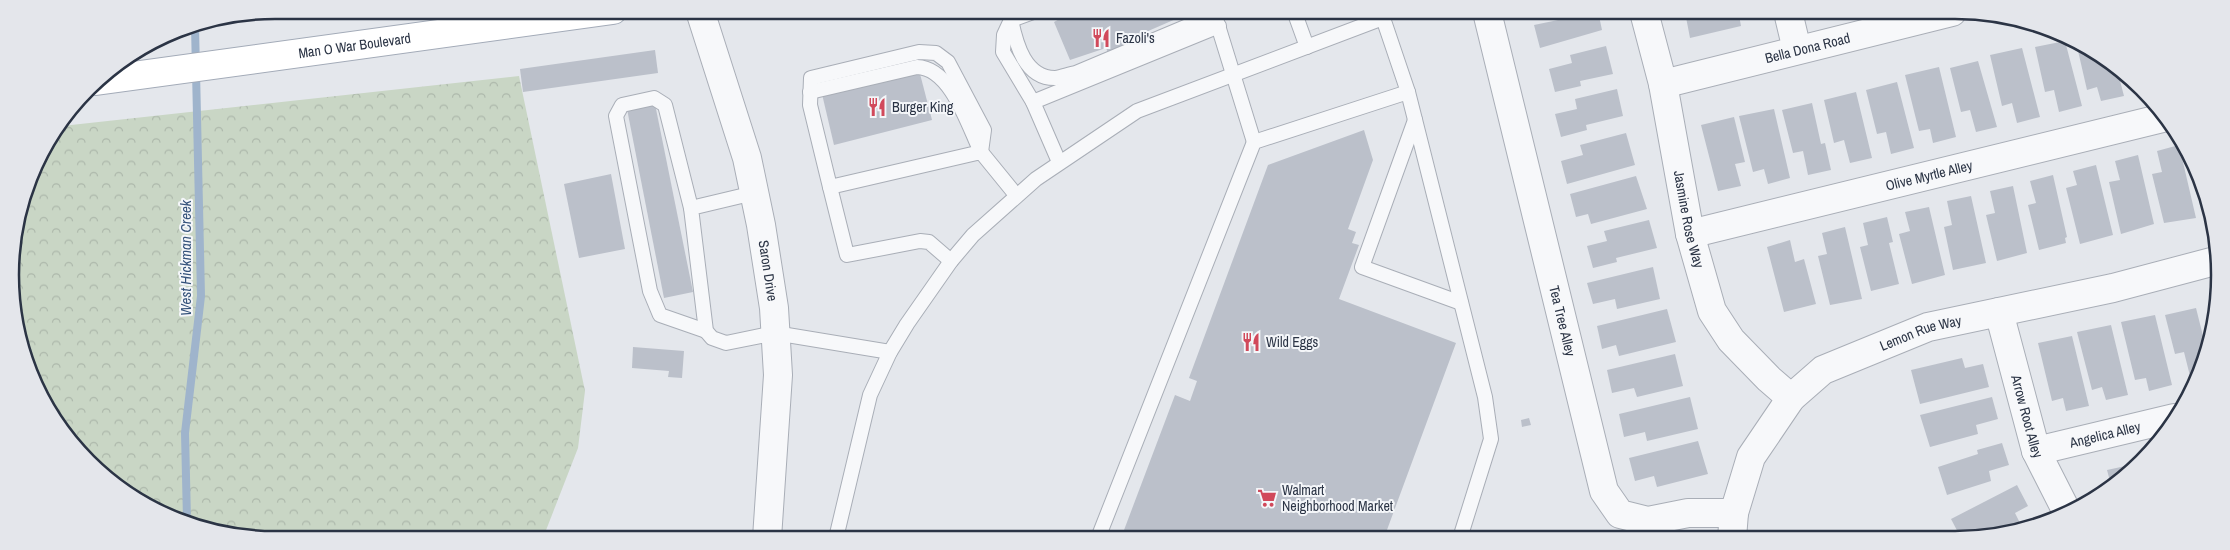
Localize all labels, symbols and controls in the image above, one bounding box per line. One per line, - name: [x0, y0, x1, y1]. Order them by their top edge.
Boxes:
- restaurant icon: Fazoli's: [1090, 27, 1112, 49]
- street label: Man O War Boulevard: [297, 29, 412, 62]
- place label: Fazoli's: [1116, 29, 1155, 47]
- street label: Bella Dona Road: [1763, 29, 1852, 67]
- restaurant icon: Burger King: [866, 96, 888, 118]
- place label: Burger King: [892, 98, 954, 116]
- street label: Olive Myrtle Alley: [1884, 156, 1974, 195]
- street label: Jasmine Rose Way: [1670, 169, 1708, 270]
- water label: West Hickman Creek: [175, 199, 196, 316]
- street label: Saron Drive: [755, 239, 782, 302]
- street label: Tea Tree Alley: [1545, 284, 1580, 358]
- street label: Lemon Rue Way: [1877, 311, 1963, 355]
- restaurant icon: Wild Eggs: [1240, 331, 1262, 353]
- place label: Wild Eggs: [1266, 333, 1319, 351]
- street label: Arrow Root Alley: [2007, 372, 2047, 461]
- street label: Angelica Alley: [2067, 417, 2143, 452]
- place label: Walmart Neighborhood Market: [1282, 481, 1393, 515]
- supermarket icon: Walmart Neighborhood Market: [1256, 487, 1278, 509]

